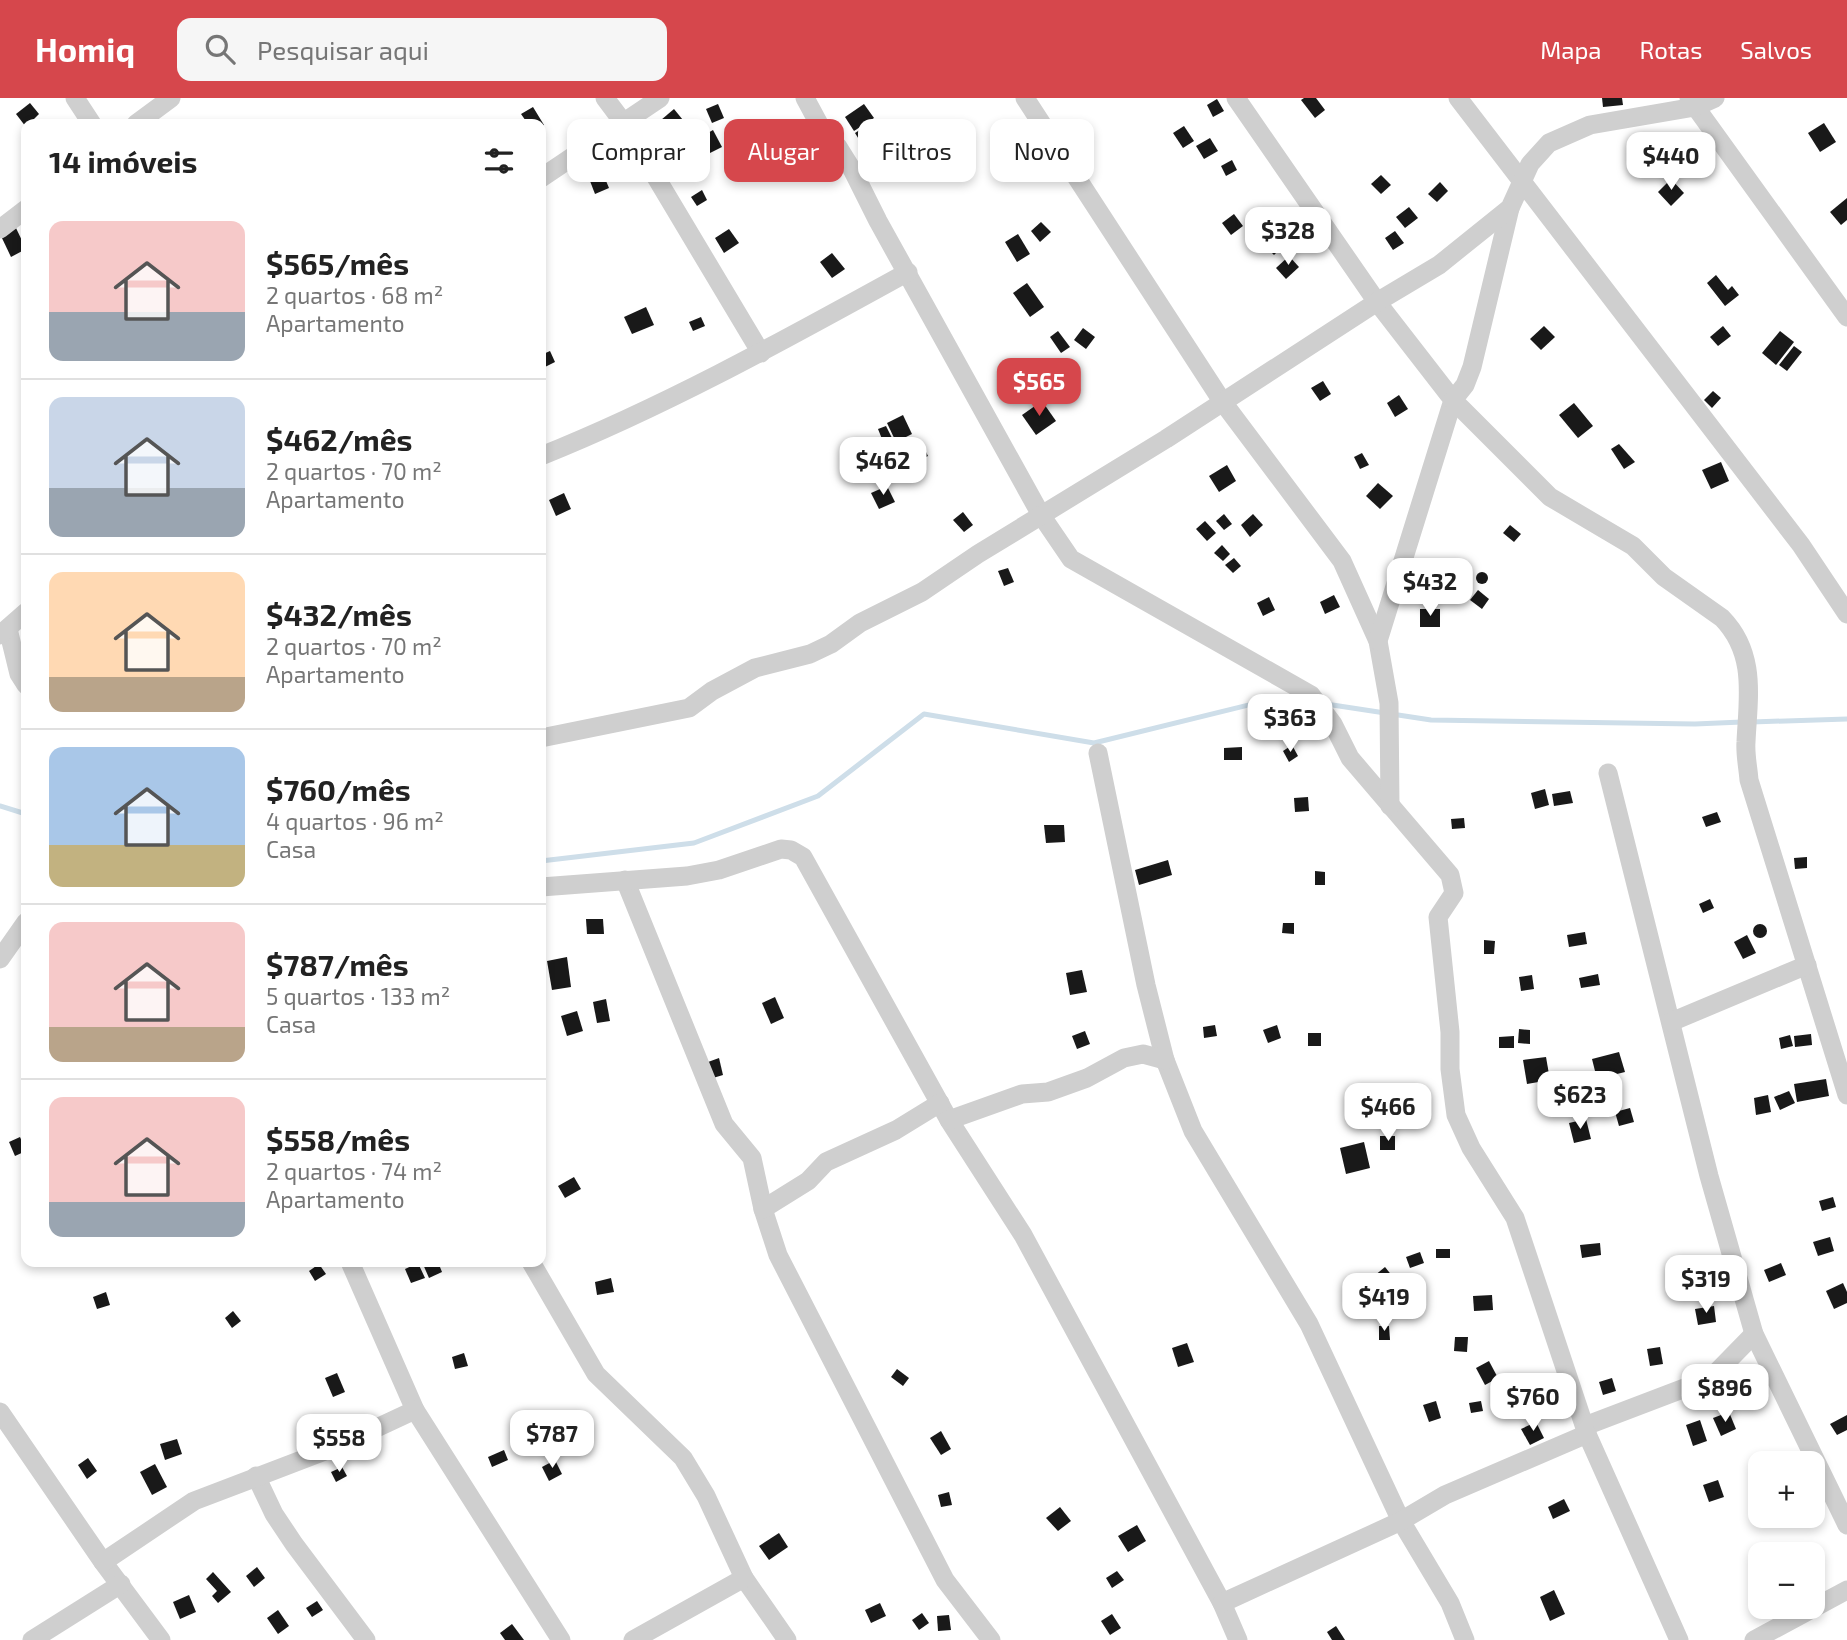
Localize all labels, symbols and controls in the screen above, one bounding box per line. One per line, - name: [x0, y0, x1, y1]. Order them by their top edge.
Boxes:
- search box: [177, 18, 667, 81]
- text: Homiq: [35, 29, 135, 69]
- icon: search: [201, 30, 239, 68]
- text: Pesquisar aqui: [257, 34, 429, 65]
- text: Mapa: [1540, 35, 1602, 64]
- text: Rotas: [1640, 35, 1702, 64]
- text: Salvos: [1740, 35, 1812, 64]
- chip: Comprar: [567, 119, 710, 182]
- chip: Alugar: [724, 119, 844, 182]
- chip: Filtros: [858, 119, 976, 182]
- chip: Novo: [990, 119, 1094, 182]
- pin: $440: [1630, 132, 1712, 192]
- text: $440: [1642, 141, 1700, 169]
- icon: filters: [480, 142, 518, 180]
- text: 14 imóveis: [49, 143, 198, 179]
- pin: $328: [1247, 208, 1329, 267]
- text: $328: [1261, 216, 1315, 244]
- text: $565/mês: [266, 245, 409, 281]
- icon: home: [105, 249, 189, 333]
- text: 2 quartos · 68 m²: [266, 281, 443, 309]
- text: Apartamento: [266, 309, 405, 337]
- pin: $565: [998, 358, 1080, 418]
- text: $565: [1013, 367, 1065, 395]
- text: $462/mês: [266, 421, 413, 457]
- icon: home: [105, 425, 189, 509]
- pin: $462: [842, 438, 924, 497]
- text: $462: [856, 446, 910, 474]
- text: 2 quartos · 70 m²: [266, 457, 442, 485]
- text: Apartamento: [266, 485, 405, 513]
- pin: $432: [1389, 559, 1471, 618]
- text: $432: [1403, 567, 1457, 595]
- text: $432/mês: [266, 596, 412, 632]
- icon: home: [105, 600, 189, 684]
- text: 2 quartos · 70 m²: [266, 632, 442, 660]
- text: Apartamento: [266, 660, 405, 688]
- pin: $363: [1249, 694, 1331, 754]
- text: $363: [1264, 703, 1317, 731]
- text: $760/mês: [266, 771, 411, 807]
- icon: home: [105, 775, 189, 859]
- text: 4 quartos · 96 m²: [266, 807, 444, 835]
- text: Casa: [266, 835, 316, 863]
- text: $787/mês: [266, 946, 409, 982]
- icon: home: [105, 950, 189, 1034]
- text: 5 quartos · 133 m²: [266, 982, 450, 1010]
- text: Casa: [266, 1010, 316, 1038]
- pin: $623: [1539, 1072, 1621, 1131]
- text: $623: [1553, 1080, 1607, 1108]
- pin: $466: [1347, 1084, 1429, 1143]
- text: $466: [1360, 1092, 1416, 1120]
- text: $558/mês: [266, 1121, 410, 1157]
- icon: home: [105, 1125, 189, 1209]
- text: 2 quartos · 74 m²: [266, 1157, 442, 1185]
- text: Apartamento: [266, 1185, 405, 1213]
- pin: $319: [1665, 1256, 1747, 1315]
- text: $319: [1681, 1264, 1731, 1292]
- pin: $419: [1343, 1274, 1425, 1333]
- text: $419: [1358, 1282, 1410, 1310]
- pin: $896: [1684, 1364, 1766, 1424]
- text: $896: [1698, 1373, 1752, 1401]
- pin: $760: [1492, 1374, 1574, 1433]
- text: $760: [1506, 1382, 1560, 1410]
- pin: $787: [511, 1410, 593, 1470]
- pin: $558: [298, 1414, 380, 1474]
- text: $787: [526, 1419, 578, 1447]
- text: $558: [312, 1423, 366, 1451]
- map controls: [1748, 1451, 1825, 1619]
- button: +: [1748, 1451, 1825, 1528]
- button: −: [1748, 1542, 1825, 1619]

